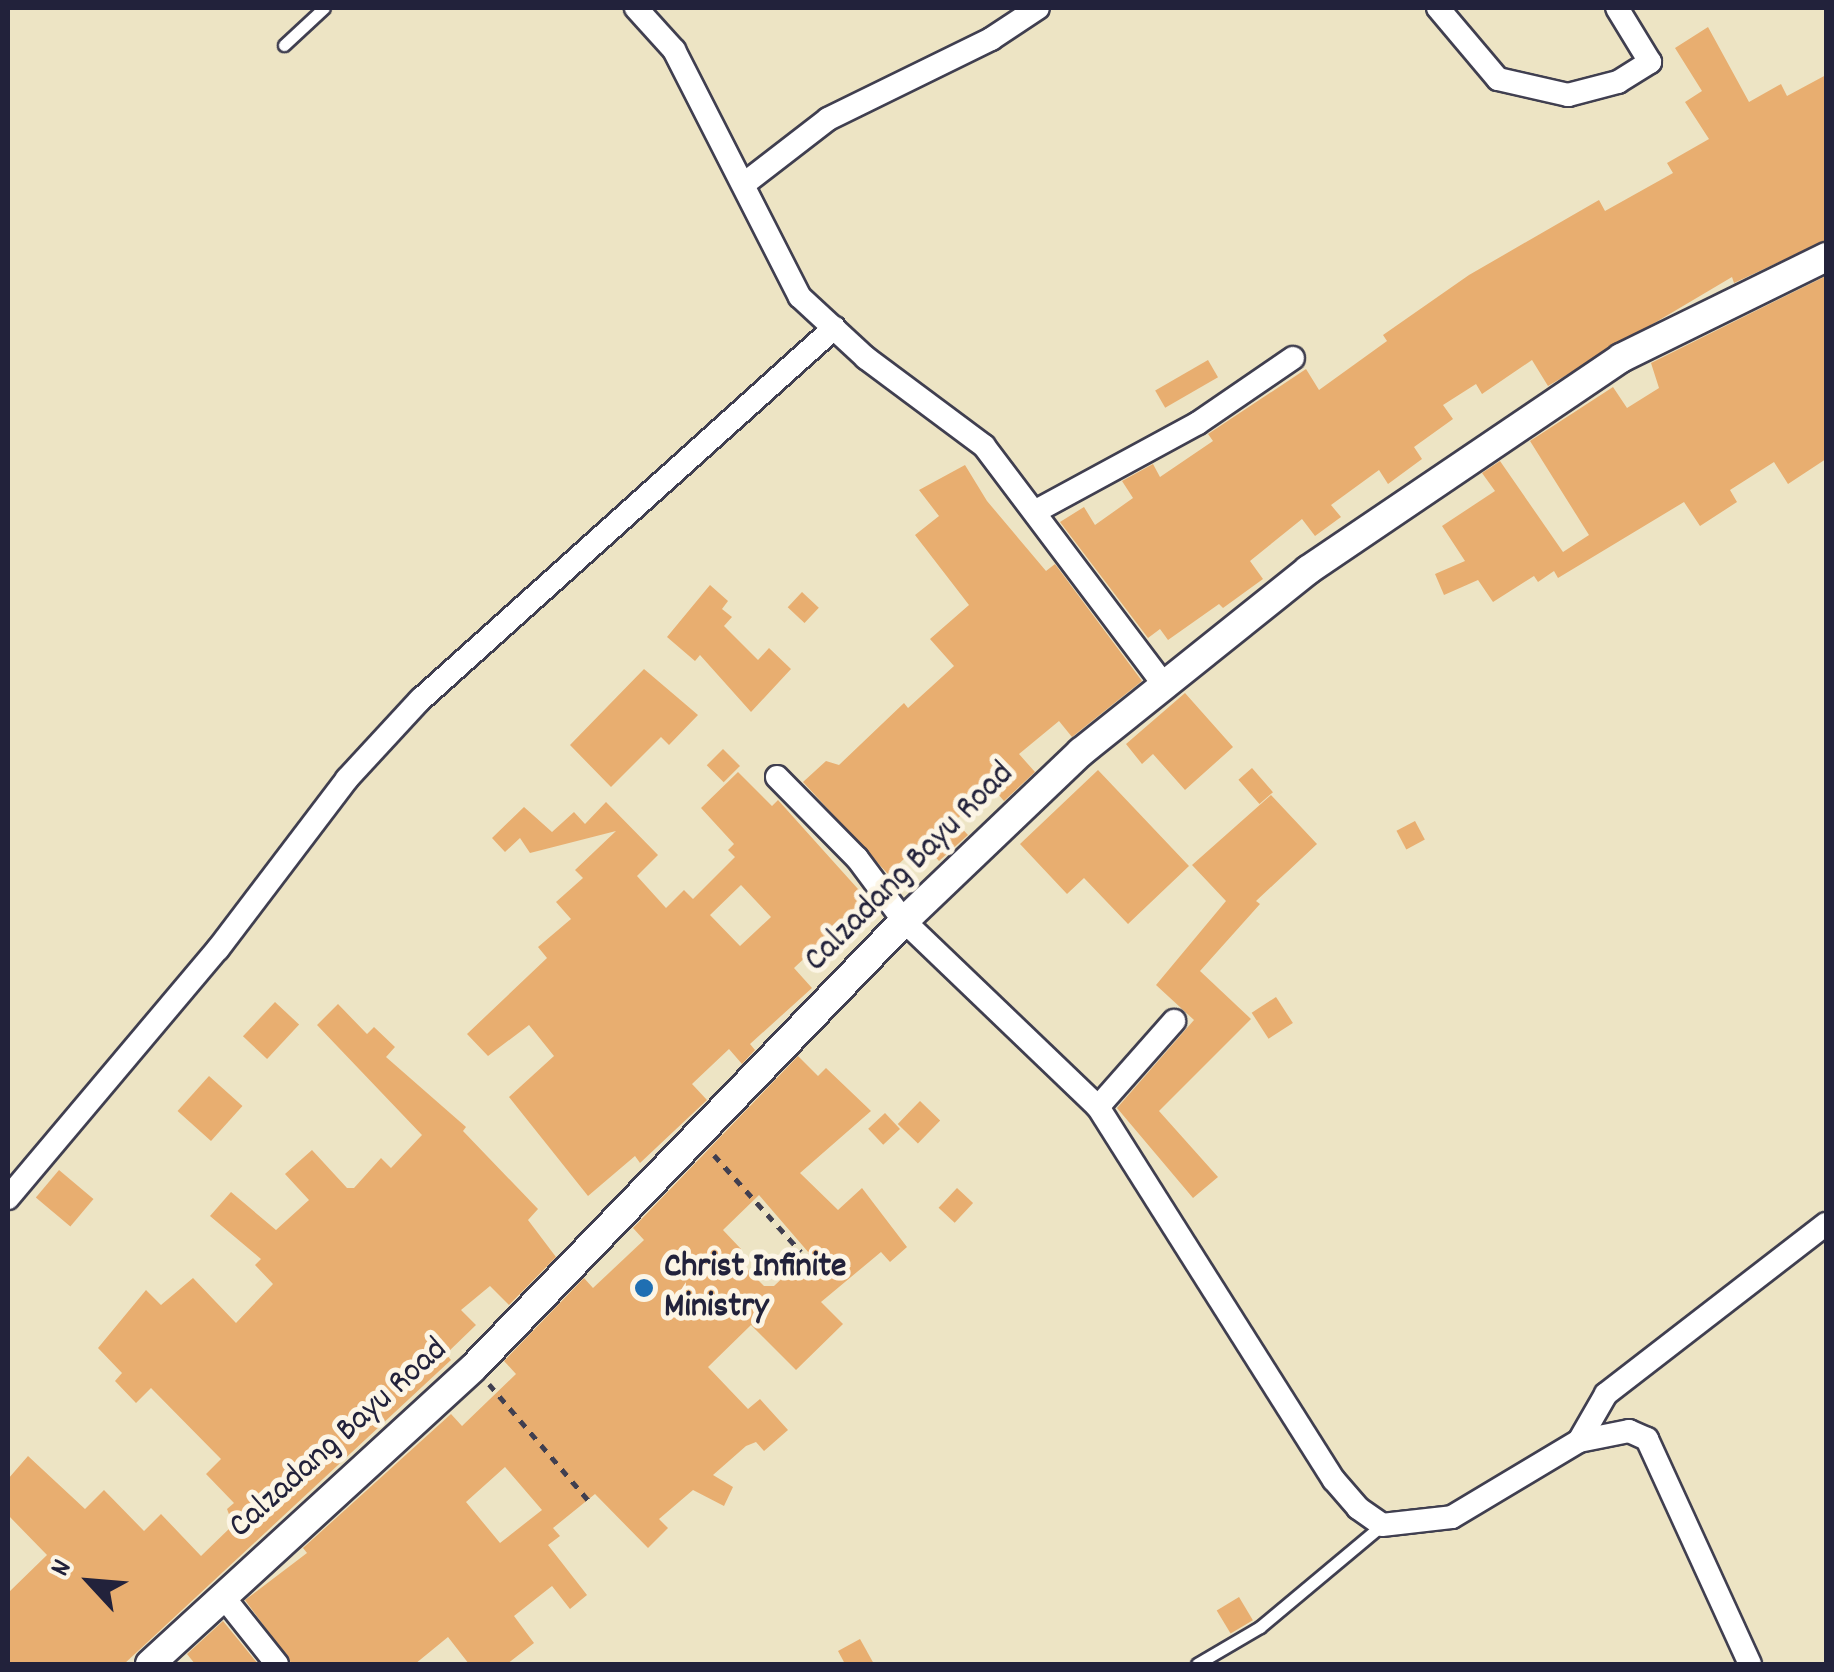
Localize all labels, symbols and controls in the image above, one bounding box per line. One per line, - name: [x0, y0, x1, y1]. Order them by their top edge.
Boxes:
- street label: Calzadang Bayu Road: [796, 754, 1024, 982]
- place label: Christ Infinite Ministry: [664, 1247, 846, 1329]
- marker: Christ Infinite Ministry: [633, 1277, 655, 1299]
- street label: Calzadang Bayu Road: [221, 1330, 457, 1548]
- north arrow: [40, 1532, 140, 1632]
- text: N: [42, 1554, 84, 1584]

